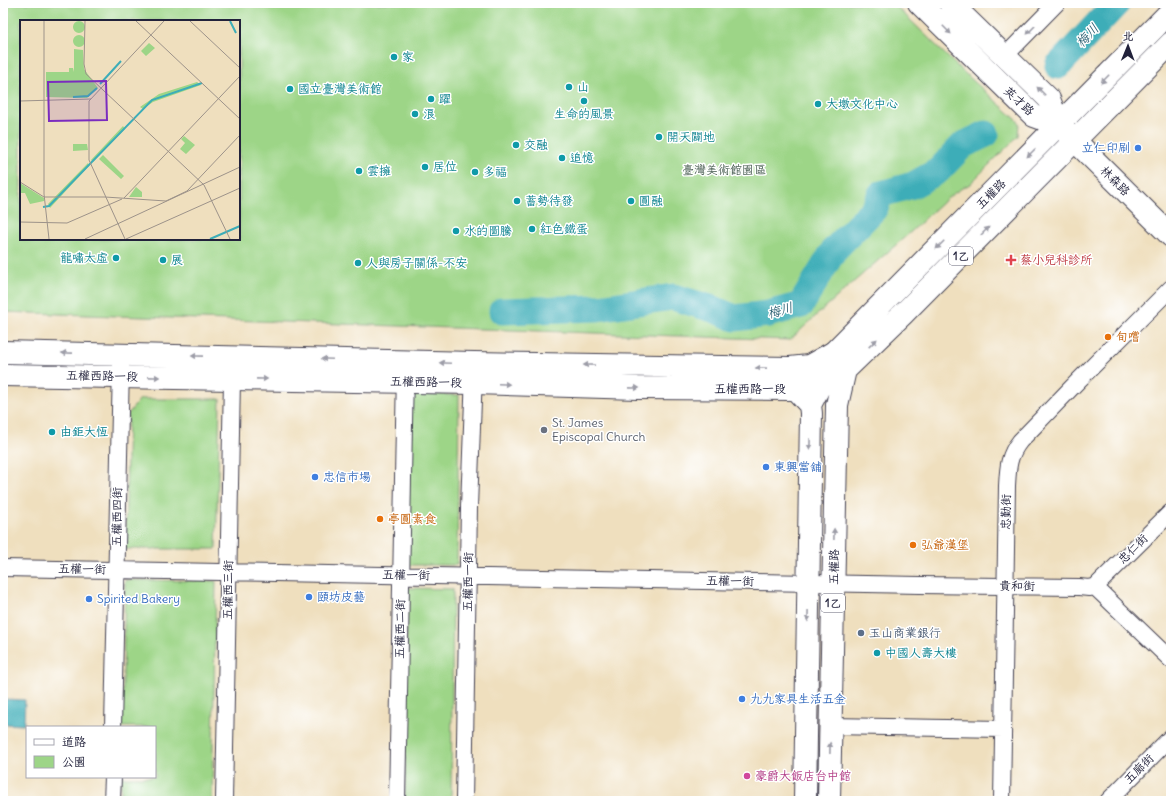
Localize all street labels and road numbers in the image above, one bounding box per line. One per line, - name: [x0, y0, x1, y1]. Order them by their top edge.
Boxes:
- street label: 英才路: [1001, 83, 1038, 118]
- street label: 林森路: [1097, 163, 1133, 199]
- street label: 五權路: [973, 176, 1009, 212]
- road number: 1乙: [949, 247, 973, 265]
- street label: 五權西路一段: [66, 367, 138, 384]
- street label: 五權西路一段: [390, 373, 462, 390]
- street label: 五權西路一段: [714, 381, 786, 396]
- street label: 五權西四街: [108, 487, 125, 547]
- street label: 忠勤街: [998, 494, 1013, 530]
- street label: 忠仁街: [1115, 531, 1151, 567]
- street label: 五權路: [826, 549, 841, 585]
- street label: 五權西一街: [459, 552, 476, 612]
- street label: 五權西三街: [219, 560, 236, 620]
- street label: 五權一街: [58, 561, 106, 576]
- street label: 五權一街: [382, 567, 430, 582]
- street label: 五權一街: [706, 573, 754, 588]
- street label: 貴和街: [999, 578, 1035, 593]
- road number: 1乙: [821, 594, 845, 612]
- street label: 五權西二街: [391, 599, 408, 659]
- street label: 五廊街: [1121, 751, 1157, 787]

